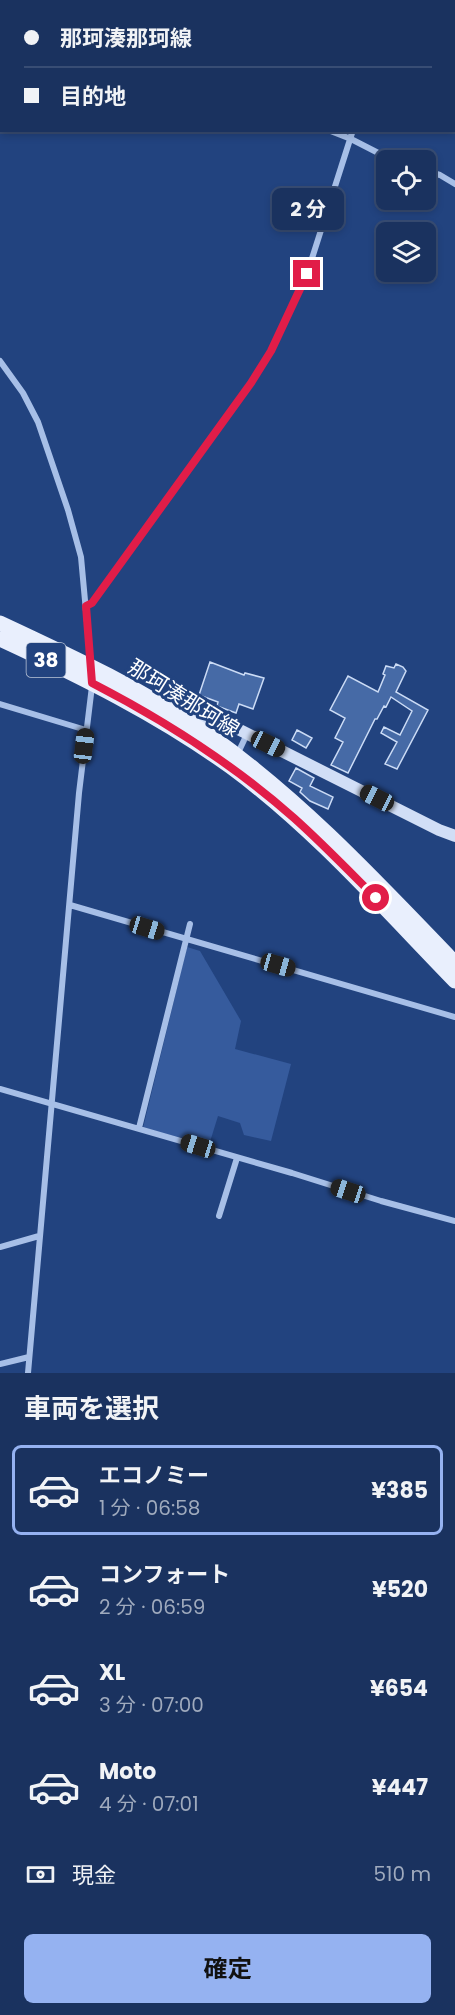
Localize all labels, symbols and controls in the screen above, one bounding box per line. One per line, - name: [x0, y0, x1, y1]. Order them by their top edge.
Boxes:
- text: 那珂湊那珂線: [60, 23, 192, 54]
- text: 目的地: [60, 81, 126, 112]
- map controls: [376, 150, 436, 282]
- button: locate: [376, 150, 436, 210]
- callout: 2 分: [271, 187, 343, 229]
- text: 2 分: [290, 195, 326, 223]
- button: layers: [376, 222, 436, 282]
- route end: [293, 260, 320, 287]
- road number: 38: [26, 643, 66, 677]
- street label: 那珂湊那珂線: [123, 652, 245, 744]
- car: [73, 727, 95, 765]
- car: [248, 728, 288, 760]
- car: [357, 782, 397, 814]
- route start: [362, 884, 389, 911]
- car: [127, 914, 167, 942]
- car: [258, 951, 298, 979]
- car: [178, 1132, 218, 1160]
- car: [328, 1177, 368, 1205]
- text: 車両を選択: [24, 1390, 159, 1427]
- text: エコノミー: [99, 1460, 209, 1491]
- icon: car: [27, 1463, 81, 1517]
- text: ¥385: [371, 1475, 428, 1506]
- text: 1 分 · 06:58: [99, 1494, 200, 1522]
- text: コンフォート: [99, 1559, 230, 1590]
- icon: car: [27, 1562, 81, 1616]
- text: ¥520: [372, 1574, 428, 1605]
- text: 2 分 · 06:59: [99, 1593, 205, 1621]
- text: XL: [99, 1657, 125, 1688]
- icon: car: [27, 1661, 81, 1715]
- text: ¥654: [370, 1673, 428, 1704]
- text: 3 分 · 07:00: [99, 1691, 204, 1719]
- text: Moto: [99, 1756, 156, 1787]
- icon: car: [27, 1760, 81, 1814]
- text: ¥447: [372, 1772, 428, 1803]
- text: 4 分 · 07:01: [99, 1790, 199, 1818]
- icon: cash: [24, 1858, 57, 1891]
- text: 現金: [72, 1860, 116, 1891]
- text: 510 m: [374, 1860, 431, 1888]
- button: 確定: [24, 1934, 431, 2003]

